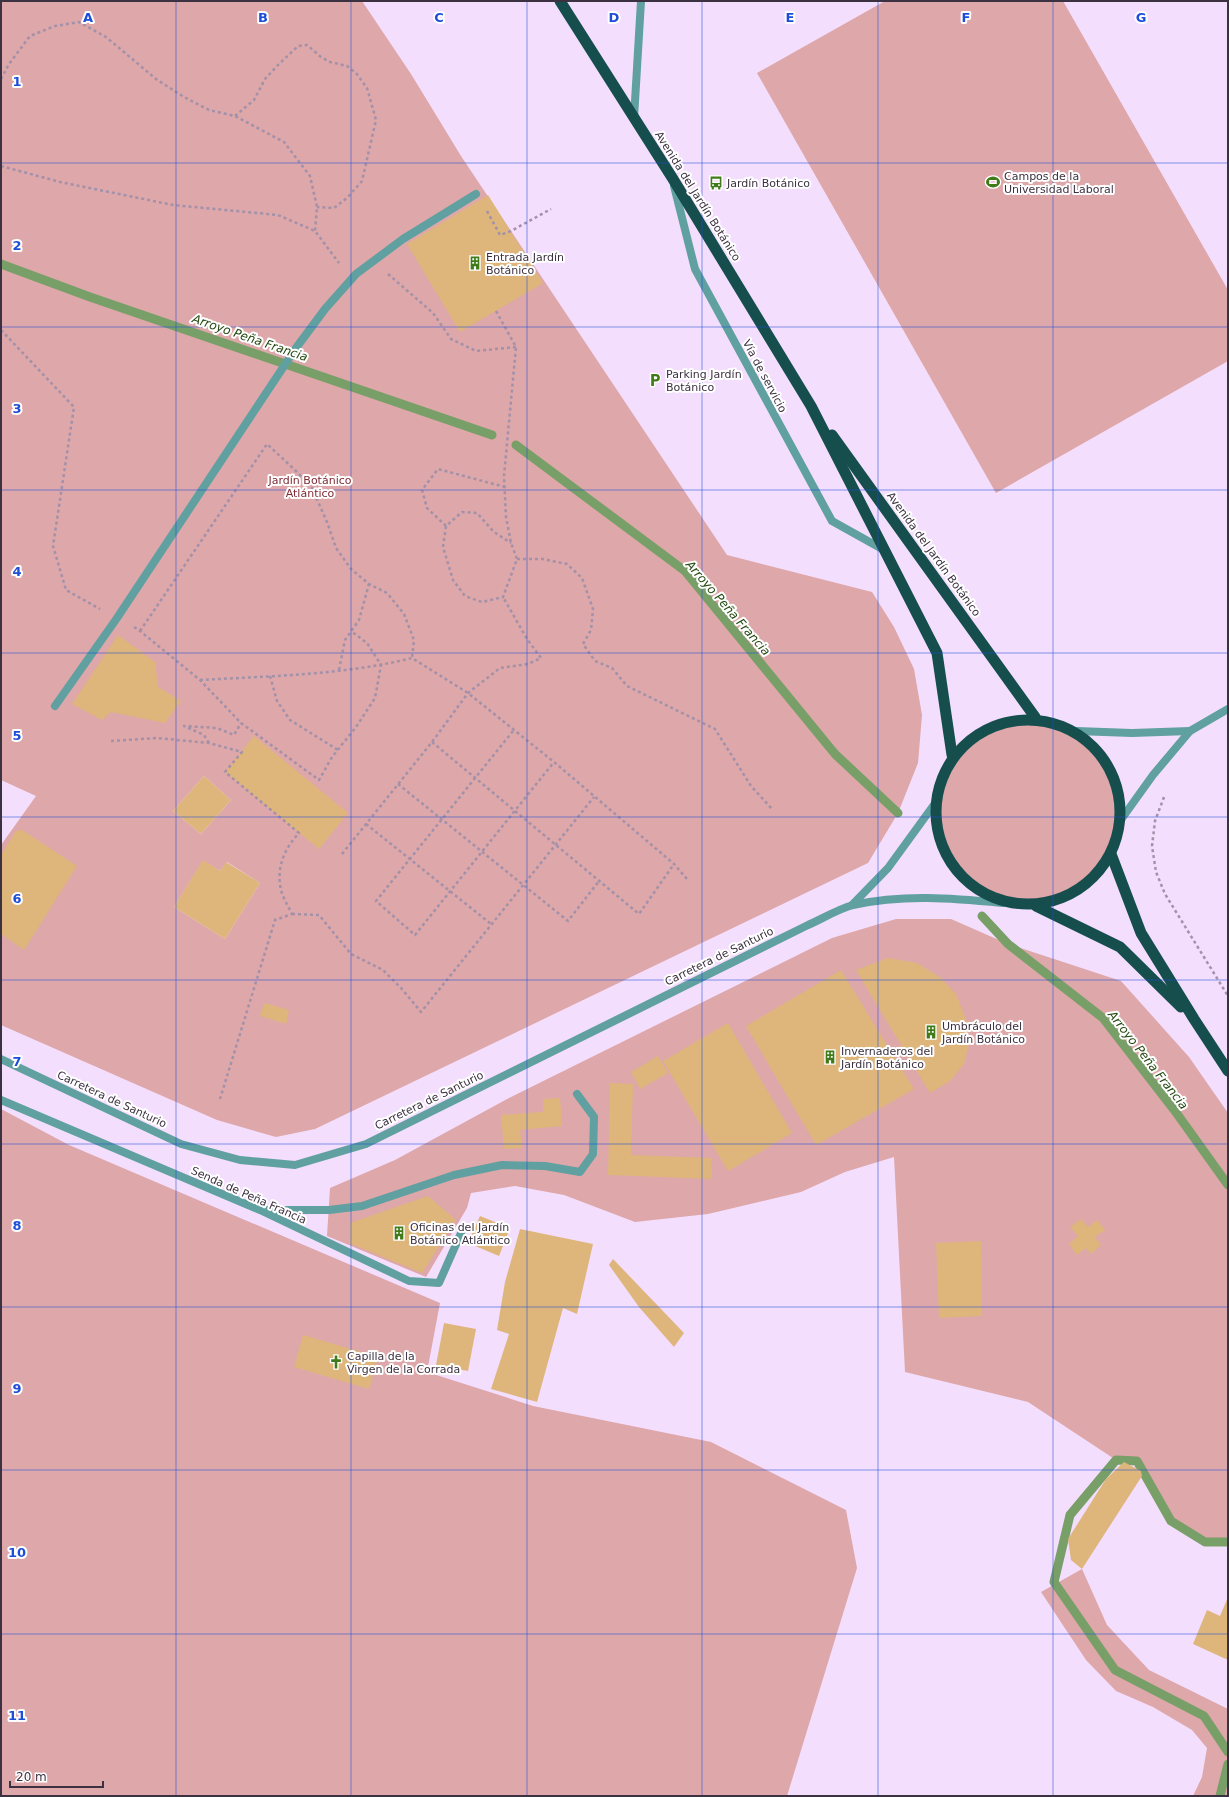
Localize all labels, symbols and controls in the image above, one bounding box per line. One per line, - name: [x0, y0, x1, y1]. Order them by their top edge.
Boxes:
- text: A: [83, 10, 93, 25]
- text: B: [258, 10, 268, 25]
- text: C: [434, 10, 444, 25]
- text: D: [609, 10, 620, 25]
- text: E: [786, 10, 794, 25]
- text: F: [962, 10, 970, 25]
- text: G: [1136, 10, 1146, 25]
- text: 1: [12, 74, 22, 89]
- street label: Avenida del Jardín Botánico: [652, 129, 743, 264]
- place label: Campos de la Universidad Laboral: [1004, 170, 1114, 196]
- sports icon: Campos de la Universidad Laboral: [985, 174, 1001, 190]
- bus stop icon: Jardín Botánico: [708, 175, 724, 191]
- place label: Jardín Botánico: [726, 177, 810, 190]
- text: 2: [12, 238, 22, 253]
- place label: Entrada Jardín Botánico: [486, 251, 564, 277]
- building icon: Entrada Jardín Botánico: [467, 255, 483, 271]
- water label: Arroyo Peña Francia: [189, 311, 310, 364]
- street label: Vía de servicio: [740, 338, 789, 415]
- place label: Parking Jardín Botánico: [666, 368, 742, 394]
- parking icon: Parking Jardín Botánico: [647, 372, 663, 388]
- text: 3: [12, 401, 22, 416]
- park label: Jardín Botánico Atlántico: [268, 474, 352, 500]
- street label: Avenida del Jardín Botánico: [884, 490, 983, 619]
- water label: Arroyo Peña Francia: [682, 557, 773, 658]
- text: 4: [12, 564, 22, 579]
- text: 5: [12, 728, 22, 743]
- text: 6: [12, 891, 22, 906]
- street label: Carretera de Santurio: [663, 924, 776, 988]
- water label: Arroyo Peña Francia: [1105, 1007, 1191, 1112]
- place label: Umbráculo del Jardín Botánico: [941, 1020, 1025, 1046]
- building icon: Umbráculo del Jardín Botánico: [923, 1024, 939, 1040]
- place label: Invernaderos del Jardín Botánico: [840, 1045, 933, 1071]
- building icon: Invernaderos del Jardín Botánico: [822, 1049, 838, 1065]
- text: 7: [12, 1054, 22, 1069]
- street label: Carretera de Santurio: [55, 1068, 169, 1131]
- street label: Carretera de Santurio: [373, 1068, 486, 1132]
- street label: Senda de Peña Francia: [189, 1164, 309, 1227]
- text: 8: [12, 1218, 22, 1233]
- place label: Oficinas del Jardín Botánico Atlántico: [410, 1221, 510, 1247]
- building icon: Oficinas del Jardín Botánico Atlántico: [391, 1225, 407, 1241]
- place label: Capilla de la Virgen de la Corrada: [347, 1350, 460, 1376]
- church icon: Capilla de la Virgen de la Corrada: [328, 1354, 344, 1370]
- text: 9: [12, 1381, 22, 1396]
- text: 10: [8, 1545, 26, 1560]
- text: 11: [8, 1708, 26, 1723]
- scale bar: [10, 1763, 103, 1789]
- text: 20 m: [16, 1770, 47, 1784]

